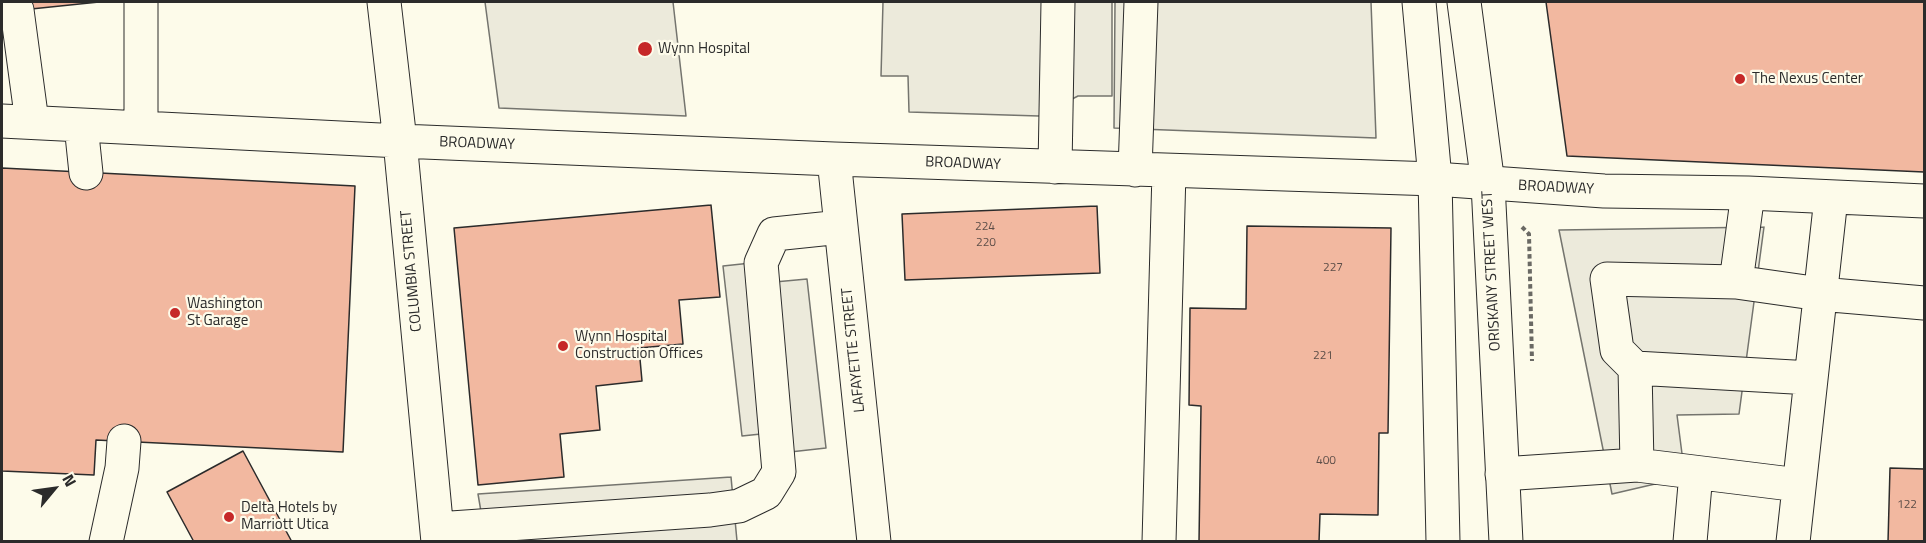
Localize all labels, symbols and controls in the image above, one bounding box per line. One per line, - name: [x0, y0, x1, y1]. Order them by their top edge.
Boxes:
- marker: Wynn Hospital: [636, 40, 654, 58]
- place label: Wynn Hospital: [658, 40, 750, 58]
- place label: The Nexus Center: [1752, 70, 1863, 88]
- marker: The Nexus Center: [1733, 72, 1747, 86]
- street label: BROADWAY: [439, 134, 515, 154]
- street label: BROADWAY: [925, 154, 1001, 174]
- street label: BROADWAY: [1518, 177, 1594, 199]
- street label: ORISKANY STREET WEST: [1479, 190, 1505, 352]
- street label: COLUMBIA STREET: [398, 209, 426, 333]
- house number: 224: [975, 220, 995, 234]
- house number: 220: [976, 236, 996, 250]
- house number: 227: [1323, 261, 1343, 275]
- street label: LAFAYETTE STREET: [839, 287, 869, 413]
- place label: Washington St Garage: [187, 295, 263, 330]
- marker: Washington St Garage: [168, 306, 182, 320]
- place label: Wynn Hospital Construction Offices: [575, 328, 703, 363]
- marker: Wynn Hospital Construction Offices: [556, 339, 570, 353]
- house number: 221: [1313, 349, 1333, 363]
- house number: 400: [1316, 454, 1336, 468]
- north arrow: [24, 459, 84, 519]
- text: N: [57, 470, 83, 491]
- house number: 122: [1897, 498, 1917, 512]
- place label: Delta Hotels by Marriott Utica: [241, 499, 337, 534]
- marker: Delta Hotels by Marriott Utica: [222, 510, 236, 524]

